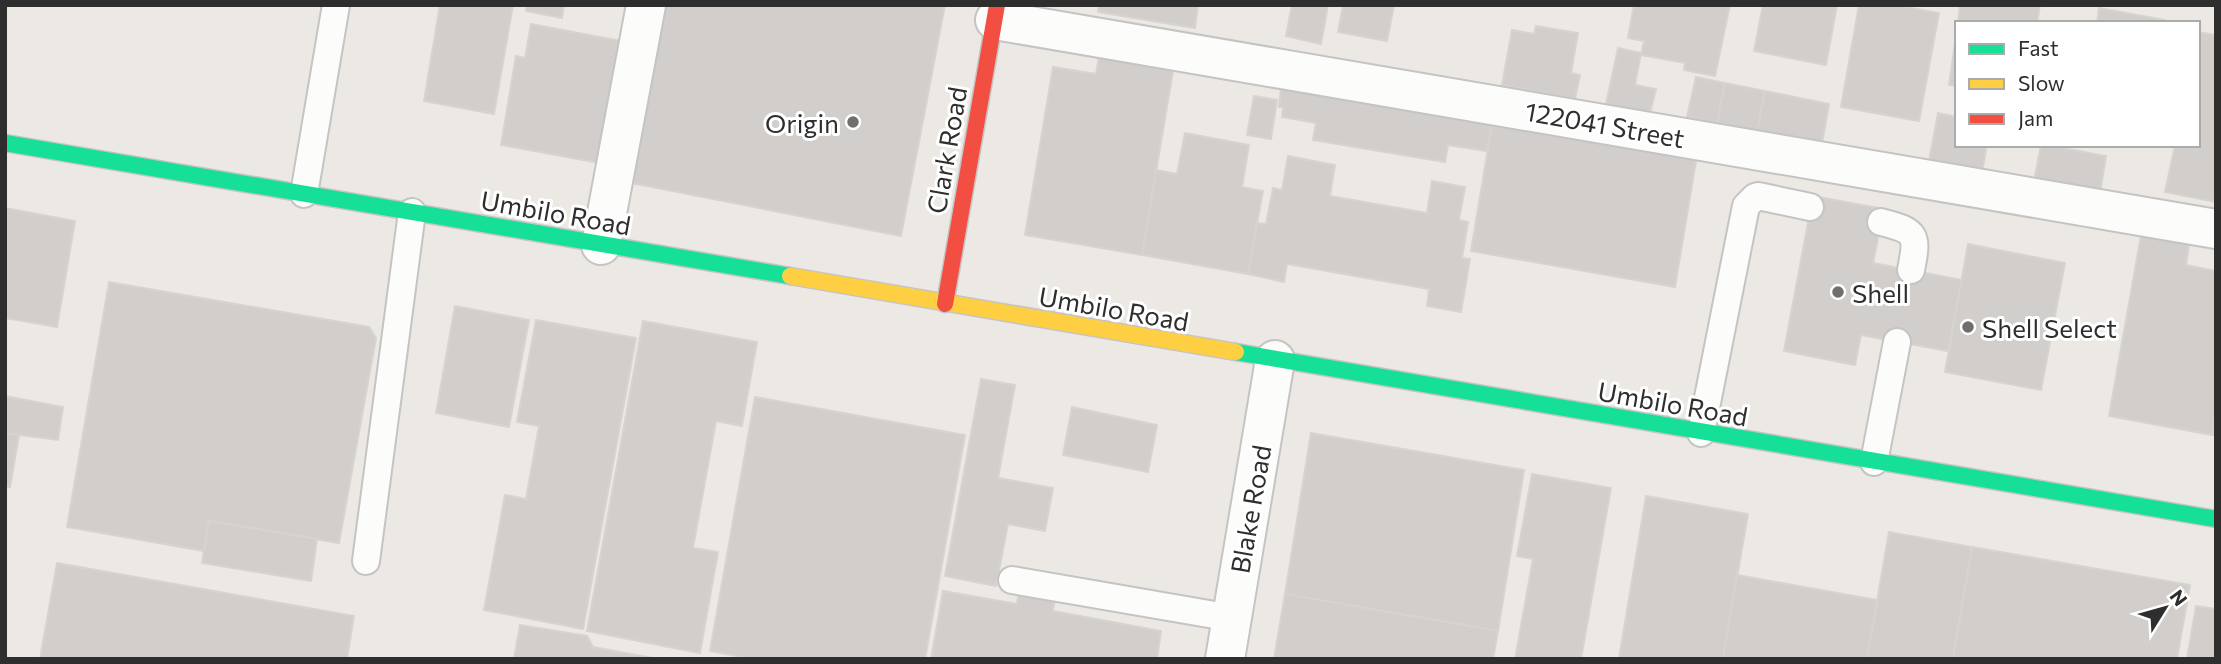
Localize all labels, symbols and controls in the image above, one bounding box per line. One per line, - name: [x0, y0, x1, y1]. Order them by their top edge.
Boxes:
- legend: [1955, 21, 2200, 147]
- text: Fast: [2018, 35, 2059, 60]
- text: Slow: [2018, 70, 2065, 95]
- street label: Clark Road: [920, 84, 972, 216]
- street label: 122041 Street: [1523, 95, 1687, 153]
- text: Jam: [2018, 105, 2053, 130]
- place label: Origin: [765, 107, 839, 138]
- marker: Origin: [845, 114, 861, 130]
- street label: Umbilo Road: [479, 184, 633, 240]
- place label: Shell: [1852, 277, 1909, 308]
- street label: Umbilo Road: [1037, 280, 1191, 336]
- marker: Shell: [1830, 284, 1846, 300]
- place label: Shell Select: [1982, 312, 2117, 343]
- marker: Shell Select: [1960, 319, 1976, 335]
- street label: Umbilo Road: [1596, 375, 1750, 431]
- street label: Blake Road: [1223, 442, 1277, 576]
- north arrow: [2130, 573, 2200, 643]
- text: N: [2165, 585, 2192, 610]

